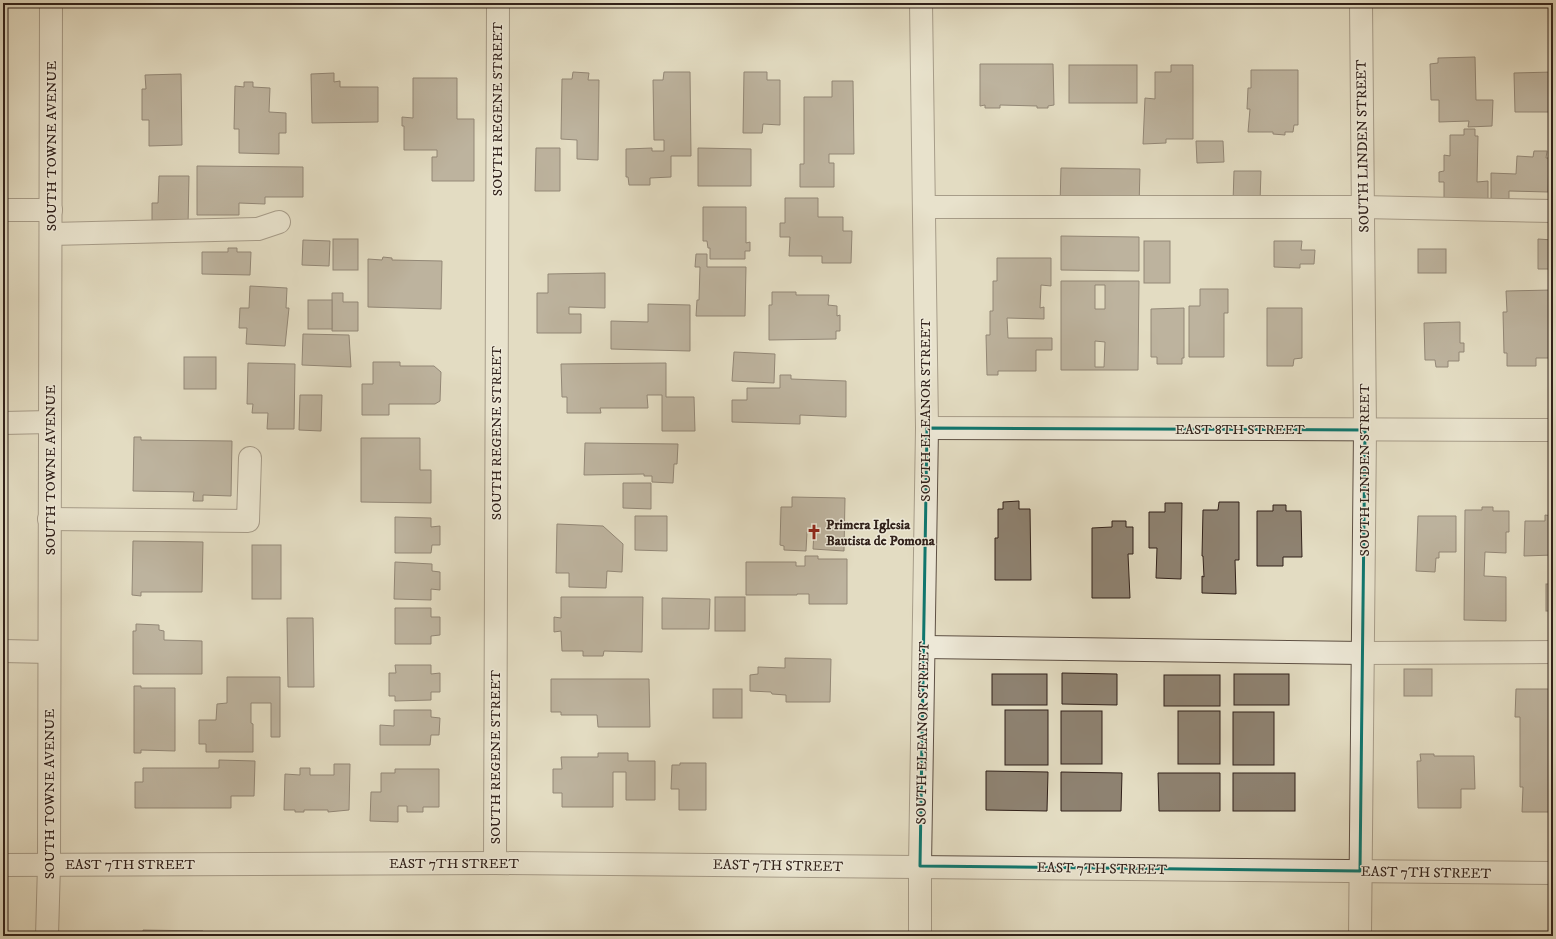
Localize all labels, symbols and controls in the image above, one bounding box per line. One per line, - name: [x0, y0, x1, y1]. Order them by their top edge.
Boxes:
- street label: SOUTH REGENE STREET: [489, 21, 507, 196]
- street label: SOUTH LINDEN STREET: [1352, 59, 1374, 233]
- street label: SOUTH TOWNE AVENUE: [43, 61, 61, 231]
- street label: SOUTH ELEANOR STREET: [917, 318, 935, 502]
- street label: SOUTH REGENE STREET: [488, 345, 506, 520]
- street label: SOUTH LINDEN STREET: [1356, 383, 1374, 557]
- street label: SOUTH TOWNE AVENUE: [42, 385, 60, 555]
- street label: EAST 8TH STREET: [1175, 421, 1305, 439]
- place label: Primera Iglesia Bautista de Pomona: [826, 516, 936, 550]
- church icon: Primera Iglesia Bautista de Pomona: [805, 523, 823, 541]
- street label: SOUTH ELEANOR STREET: [912, 641, 934, 825]
- street label: SOUTH REGENE STREET: [487, 669, 505, 844]
- street label: SOUTH TOWNE AVENUE: [41, 709, 59, 879]
- street label: EAST 7TH STREET: [389, 855, 519, 873]
- street label: EAST 7TH STREET: [65, 856, 195, 874]
- street label: EAST 7TH STREET: [713, 856, 844, 876]
- street label: EAST 7TH STREET: [1037, 859, 1168, 879]
- street label: EAST 7TH STREET: [1361, 863, 1492, 883]

